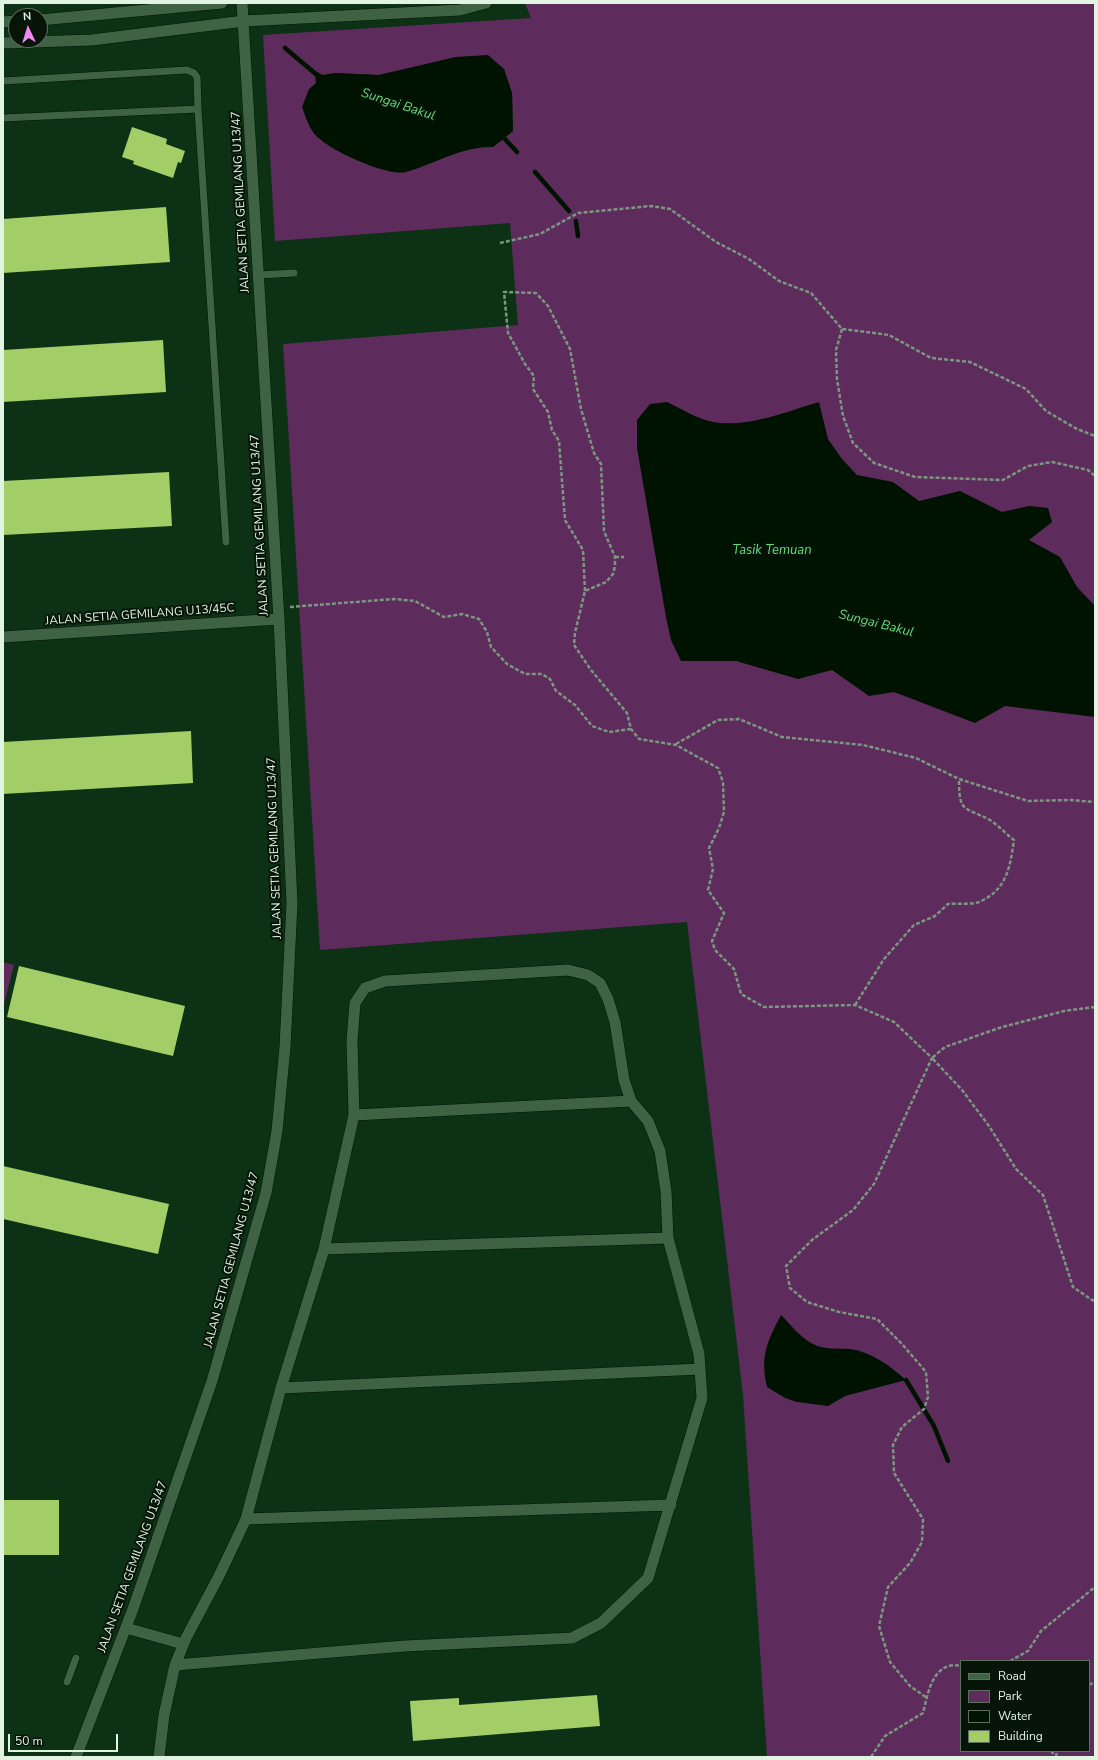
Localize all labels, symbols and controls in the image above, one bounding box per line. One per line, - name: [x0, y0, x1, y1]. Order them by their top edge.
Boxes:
- north arrow: [8, 8, 48, 48]
- text: N: [23, 9, 32, 24]
- water label: Sungai Bakul: [359, 86, 437, 124]
- street label: JALAN SETIA GEMILANG U13/47: [229, 111, 253, 293]
- street label: JALAN SETIA GEMILANG U13/47: [248, 434, 272, 616]
- water label: Tasik Temuan: [732, 543, 812, 559]
- street label: JALAN SETIA GEMILANG U13/45C: [45, 601, 235, 629]
- water label: Sungai Bakul: [837, 607, 915, 641]
- street label: JALAN SETIA GEMILANG U13/47: [265, 757, 285, 939]
- street label: JALAN SETIA GEMILANG U13/47: [202, 1170, 262, 1350]
- street label: JALAN SETIA GEMILANG U13/47: [95, 1479, 171, 1655]
- legend: [960, 1660, 1090, 1752]
- text: Road: [998, 1668, 1026, 1684]
- text: Park: [998, 1688, 1022, 1704]
- text: Water: [998, 1708, 1032, 1724]
- scale bar: [10, 1726, 120, 1752]
- text: Building: [998, 1728, 1043, 1744]
- text: 50 m: [15, 1733, 43, 1749]

